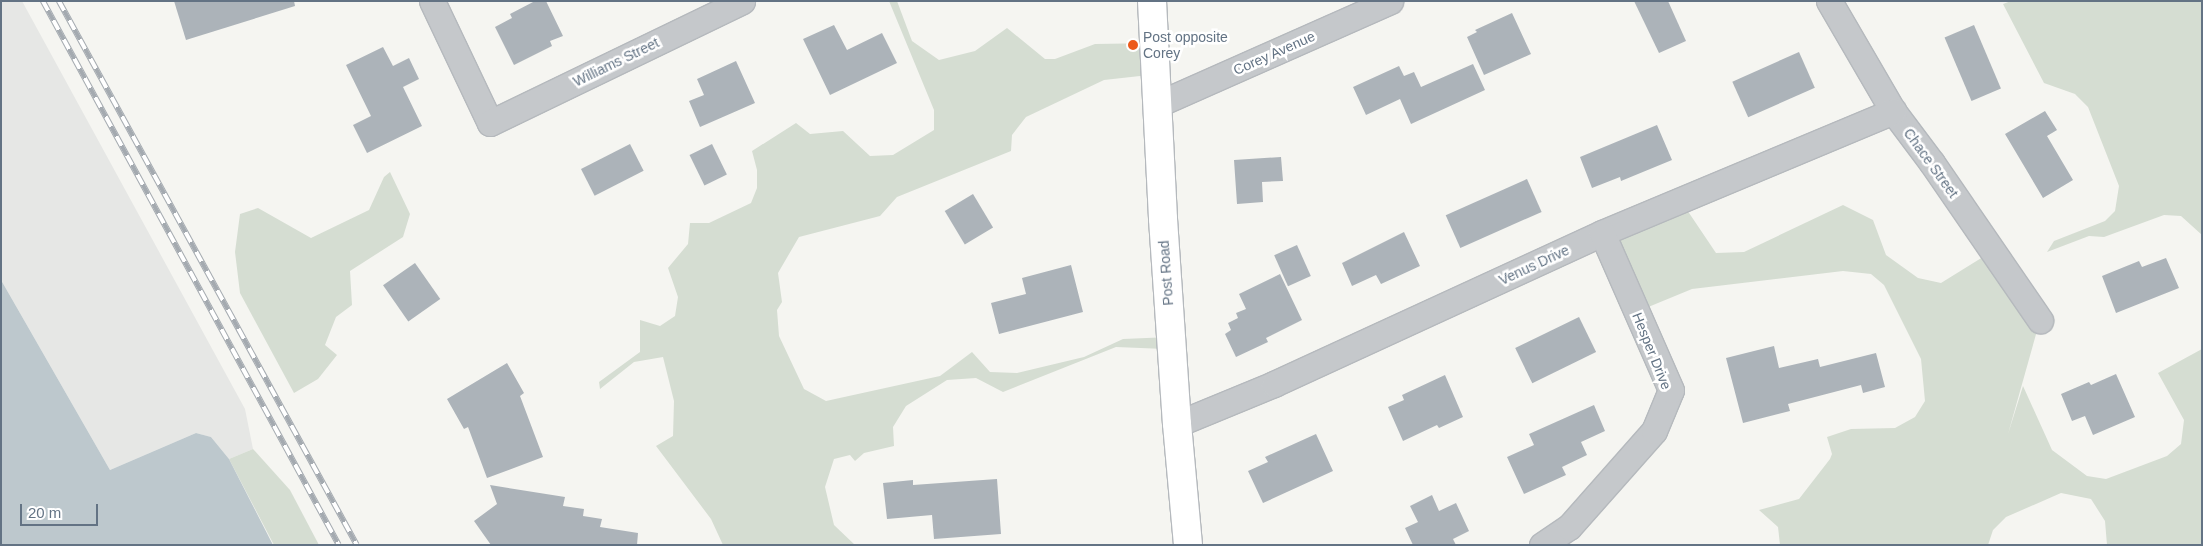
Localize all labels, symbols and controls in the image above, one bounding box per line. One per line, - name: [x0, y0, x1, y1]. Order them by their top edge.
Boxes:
- street label: Corey Avenue: [1230, 27, 1318, 79]
- place label: Post opposite Corey: [1143, 29, 1228, 62]
- street label: Williams Street: [570, 34, 662, 90]
- marker: Post opposite Corey: [1127, 39, 1139, 51]
- street label: Chace Street: [1900, 125, 1962, 201]
- street label: Post Road: [1155, 240, 1177, 306]
- street label: Venus Drive: [1496, 241, 1572, 289]
- street label: Hesper Drive: [1629, 310, 1675, 392]
- scale bar: [22, 494, 100, 526]
- text: 20 m: [28, 504, 61, 521]

